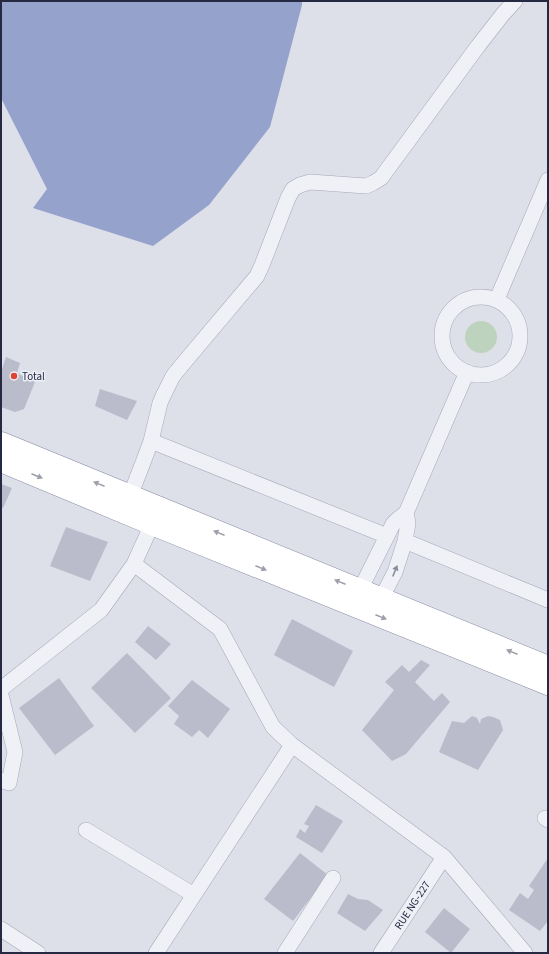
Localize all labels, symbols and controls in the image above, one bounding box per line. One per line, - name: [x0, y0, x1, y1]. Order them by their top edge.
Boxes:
- place label: Total: [22, 369, 45, 384]
- marker: Total: [9, 371, 19, 381]
- one-way arrow: [32, 473, 43, 479]
- one-way arrow: [93, 480, 105, 486]
- one-way arrow: [214, 530, 225, 536]
- one-way arrow: [392, 564, 398, 576]
- one-way arrow: [255, 565, 266, 571]
- one-way arrow: [333, 578, 345, 584]
- one-way arrow: [376, 614, 388, 620]
- one-way arrow: [505, 649, 517, 655]
- street label: RUE NG-227: [391, 878, 434, 932]

